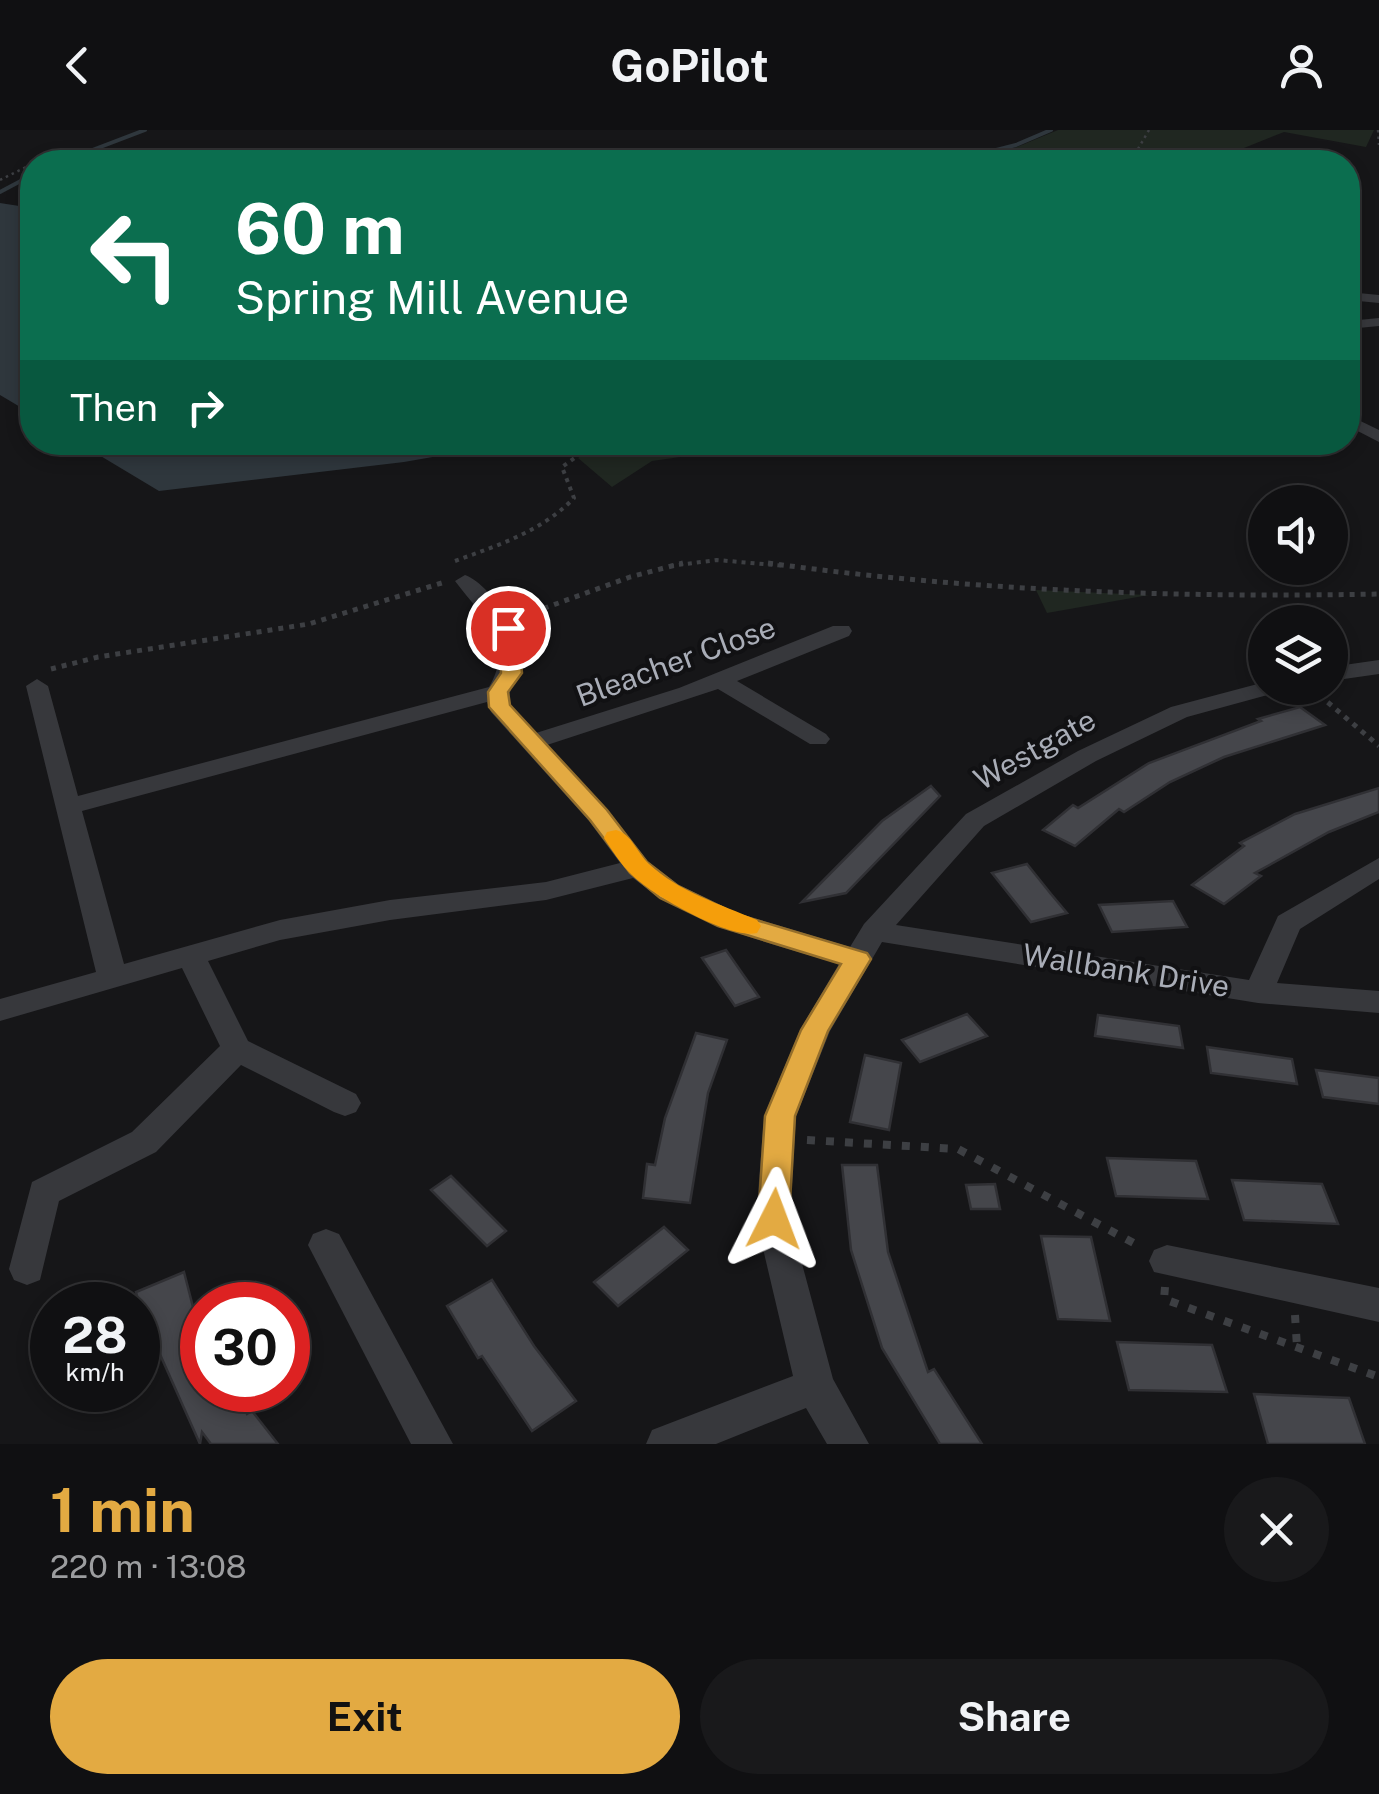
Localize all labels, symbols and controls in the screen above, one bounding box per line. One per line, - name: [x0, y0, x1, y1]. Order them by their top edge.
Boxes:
- icon: back: [50, 38, 105, 93]
- icon: person: [1274, 38, 1329, 93]
- text: GoPilot: [610, 39, 769, 92]
- text: 60 m: [235, 187, 405, 270]
- icon: left: [70, 190, 200, 320]
- text: Spring Mill Avenue: [235, 271, 629, 324]
- icon: right: [178, 380, 233, 435]
- text: Then: [70, 385, 158, 430]
- map controls: [1248, 485, 1348, 705]
- button: sound: [1248, 485, 1348, 585]
- pin: [466, 586, 551, 671]
- icon: arrive: [481, 601, 536, 656]
- button: layers: [1248, 605, 1348, 705]
- street label: Bleacher Close: [571, 608, 780, 714]
- street label: Westgate: [967, 701, 1102, 797]
- street label: Wallbank Drive: [1020, 936, 1232, 1004]
- position arrow: [722, 1167, 826, 1271]
- speed limit sign: 30: [180, 1282, 310, 1412]
- text: 28: [62, 1305, 128, 1364]
- text: km/h: [66, 1357, 124, 1387]
- text: 1 min: [50, 1475, 195, 1546]
- button: close: [1224, 1477, 1329, 1582]
- text: 220 m · 13:08: [50, 1548, 246, 1585]
- button: Exit: [50, 1659, 680, 1774]
- button: Share: [700, 1659, 1329, 1774]

